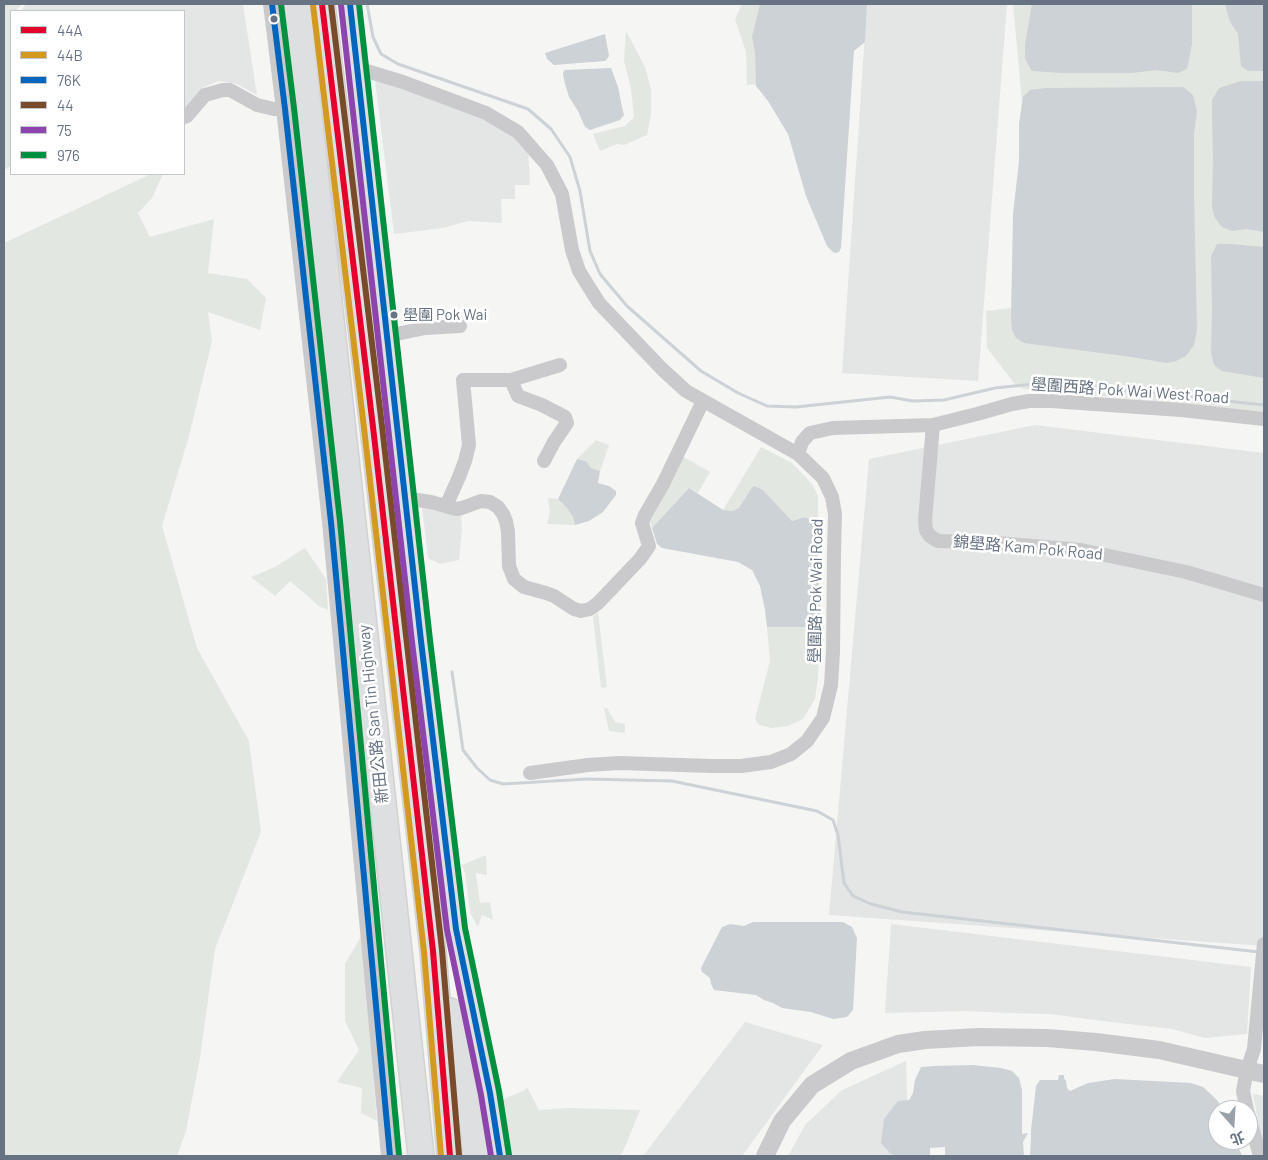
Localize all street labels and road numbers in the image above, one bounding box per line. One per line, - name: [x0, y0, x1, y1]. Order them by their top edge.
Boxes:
- street label: 壆圍西路 Pok Wai West Road: [1030, 374, 1230, 408]
- street label: 壆圍路 Pok Wai Road: [805, 519, 827, 663]
- street label: 錦壆路 Kam Pok Road: [952, 532, 1104, 564]
- street label: 新田公路 San Tin Highway: [354, 624, 392, 804]

